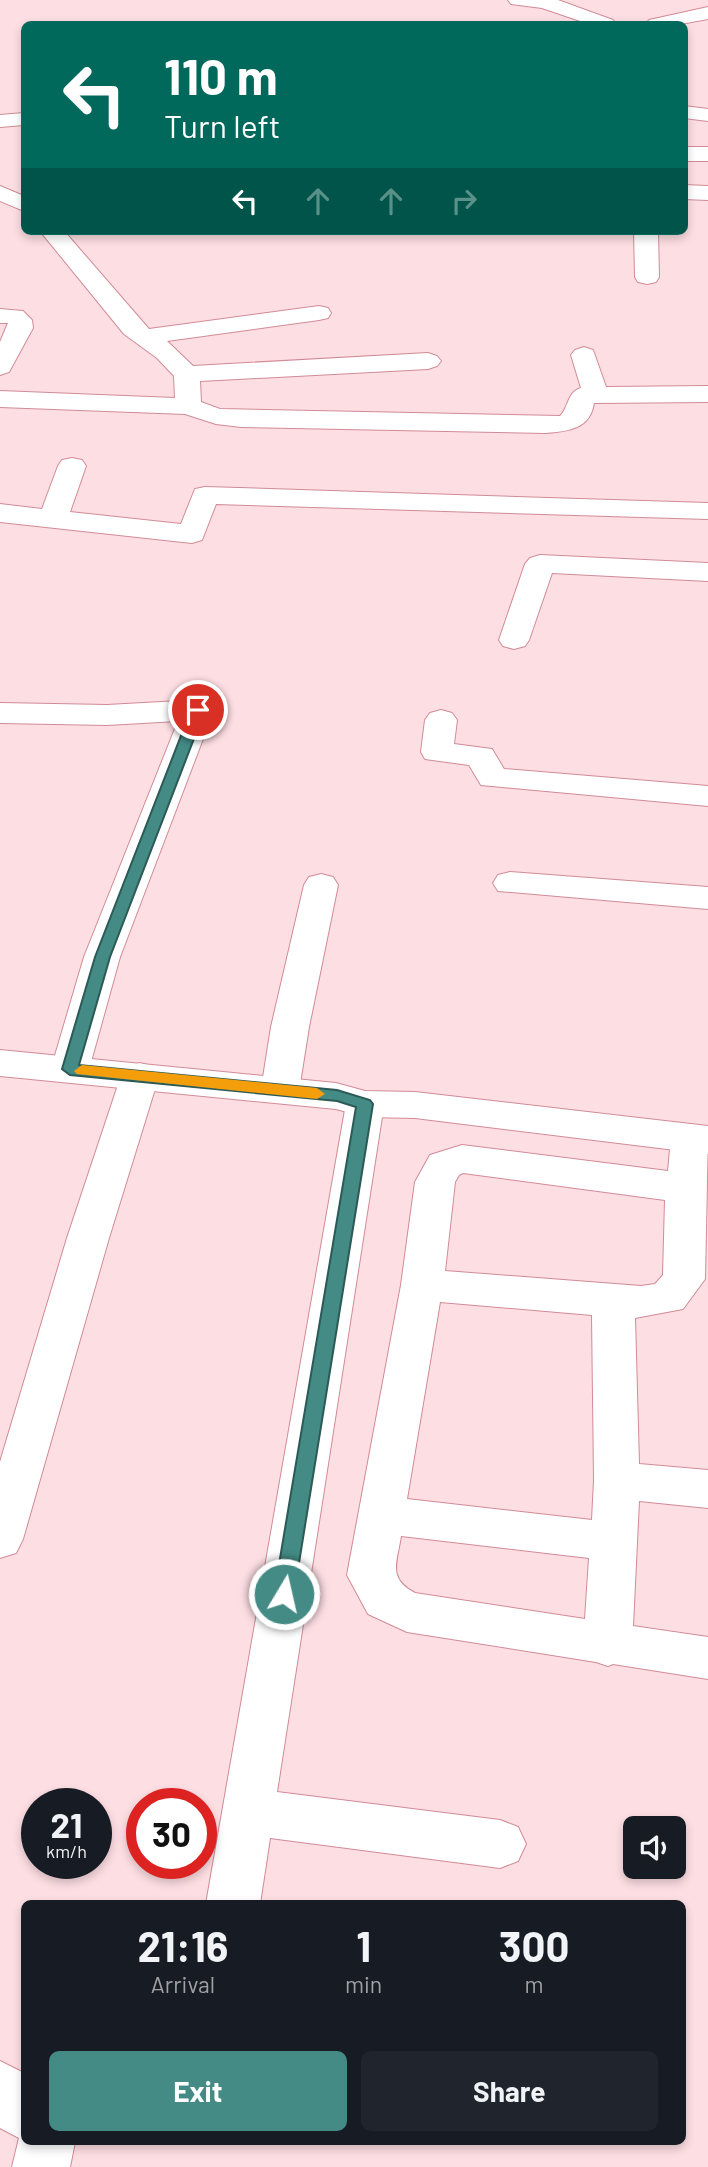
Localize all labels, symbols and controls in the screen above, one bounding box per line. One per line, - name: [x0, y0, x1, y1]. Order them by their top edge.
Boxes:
- text: 110 m: [164, 46, 278, 105]
- icon: left: [49, 49, 140, 140]
- text: Turn left: [164, 106, 281, 144]
- icon: left: [226, 182, 264, 220]
- icon: ahead: [299, 182, 337, 220]
- icon: ahead: [372, 182, 410, 220]
- icon: right: [445, 182, 483, 220]
- pin: [168, 680, 228, 740]
- icon: arrive: [179, 691, 217, 729]
- position arrow: [247, 1557, 321, 1631]
- speed limit sign: 30: [126, 1788, 217, 1879]
- text: 21: [51, 1803, 82, 1845]
- map controls: [623, 1816, 686, 1879]
- button: sound: [623, 1816, 686, 1879]
- text: km/h: [46, 1840, 87, 1862]
- text: 21:16: [138, 1920, 228, 1970]
- text: 1: [356, 1920, 371, 1970]
- text: 300: [499, 1920, 569, 1970]
- text: Arrival: [151, 1970, 215, 1998]
- text: min: [345, 1970, 382, 1998]
- text: m: [525, 1970, 544, 1998]
- button: Exit: [49, 2051, 347, 2131]
- button: Share: [361, 2051, 658, 2131]

